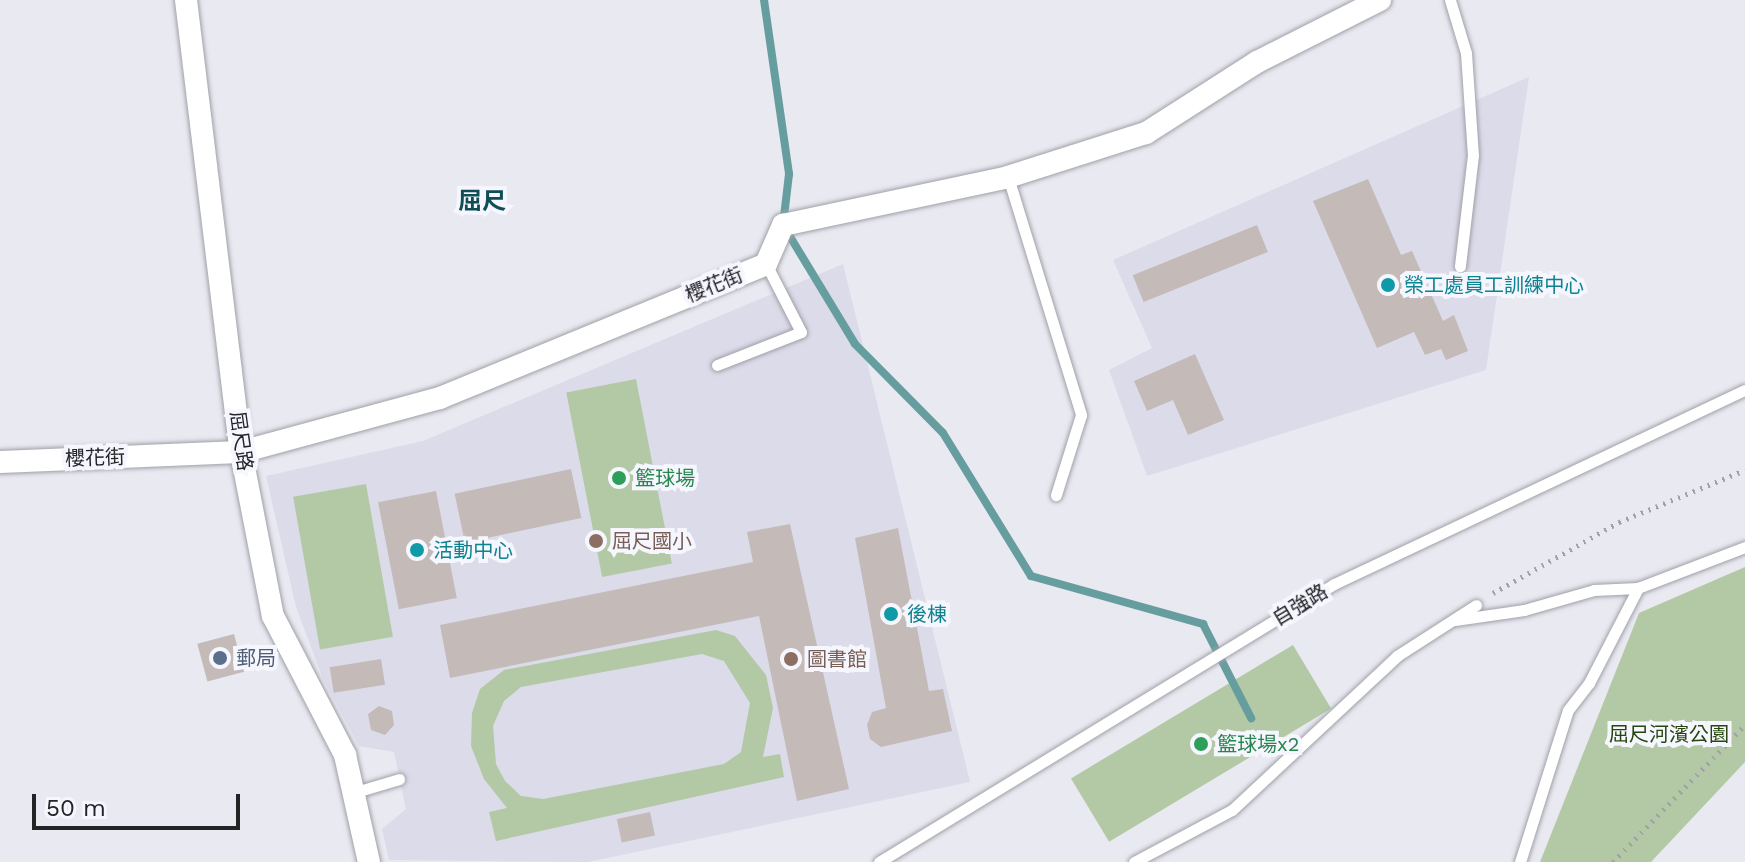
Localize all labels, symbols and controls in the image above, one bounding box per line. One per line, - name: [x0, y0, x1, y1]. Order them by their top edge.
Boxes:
- district label: 屈尺: [458, 188, 506, 216]
- street label: 櫻花街: [682, 263, 746, 307]
- place label: 榮工處員工訓練中心: [1404, 273, 1584, 297]
- marker: 榮工處員工訓練中心: [1379, 276, 1397, 294]
- street label: 屈尺路: [225, 410, 257, 472]
- street label: 櫻花街: [65, 445, 125, 471]
- place label: 籃球場: [635, 466, 695, 490]
- marker: 籃球場: [610, 469, 628, 487]
- place label: 屈尺國小: [612, 529, 692, 553]
- marker: 屈尺國小: [587, 532, 605, 550]
- place label: 活動中心: [433, 538, 513, 562]
- marker: 活動中心: [408, 541, 426, 559]
- street label: 自強路: [1268, 579, 1332, 631]
- place label: 後棟: [907, 602, 947, 626]
- marker: 後棟: [882, 605, 900, 623]
- place label: 郵局: [236, 646, 276, 670]
- place label: 圖書館: [807, 647, 867, 671]
- marker: 郵局: [211, 649, 229, 667]
- marker: 圖書館: [782, 650, 800, 668]
- park label: 屈尺河濱公園: [1609, 722, 1729, 746]
- place label: 籃球場x2: [1217, 732, 1299, 756]
- marker: 籃球場x2: [1192, 735, 1210, 753]
- scale bar: [36, 778, 244, 828]
- text: 50 m: [46, 794, 106, 822]

